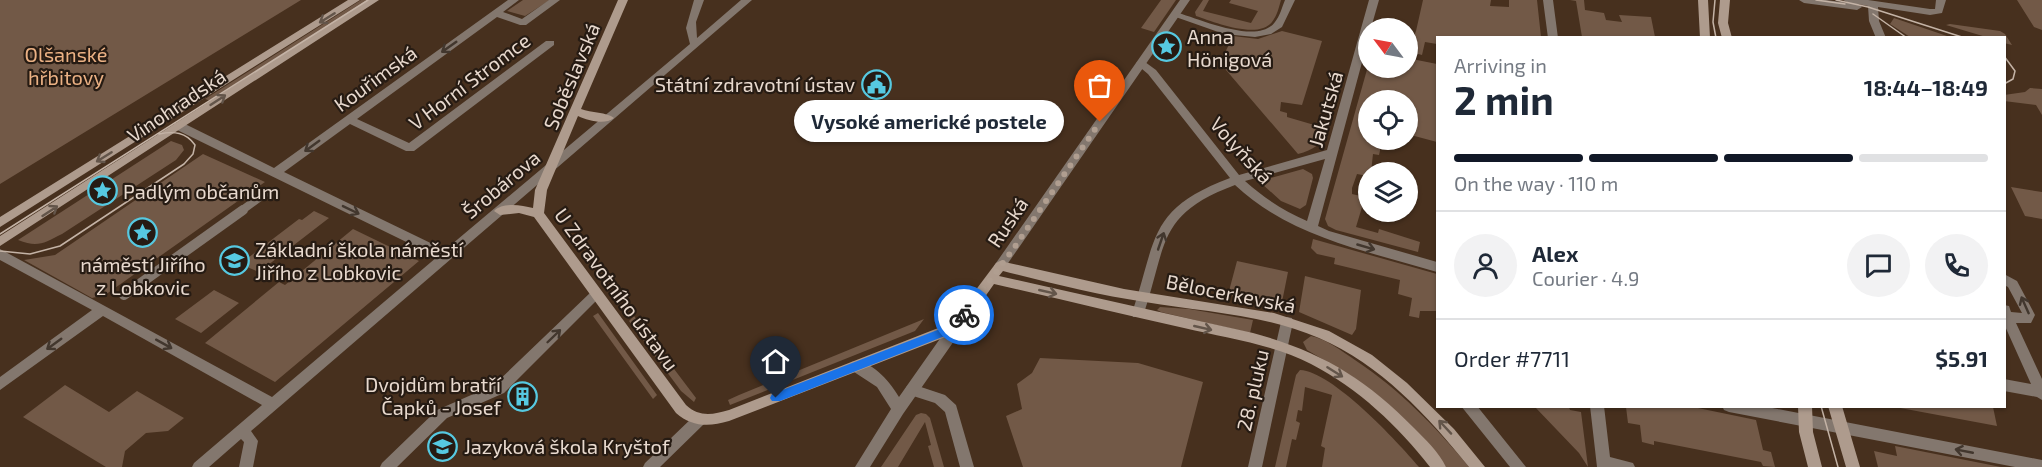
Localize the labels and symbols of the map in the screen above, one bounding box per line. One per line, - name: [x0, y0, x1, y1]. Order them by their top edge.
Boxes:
- one-way arrow: [319, 12, 336, 24]
- north arrow: [1358, 18, 1418, 78]
- street label: Soběslavská: [538, 19, 604, 133]
- place label: Anna Hӧnigová: [1187, 24, 1272, 71]
- street label: V Horní Stromce: [404, 28, 534, 134]
- place icon: Anna Hӧnigová: [1150, 31, 1182, 63]
- street label: Kouřimská: [329, 40, 421, 116]
- one-way arrow: [441, 41, 457, 53]
- park label: Olšanské hřbitovy: [25, 42, 107, 89]
- pin: [1074, 60, 1125, 122]
- street label: Vinohradská: [122, 63, 230, 147]
- public building icon: Státní zdravotní ústav: [860, 68, 892, 100]
- street label: Jakutská: [1303, 68, 1347, 150]
- place label: Státní zdravotní ústav: [655, 72, 855, 96]
- one-way arrow: [209, 93, 226, 105]
- callout: Vysoké americké postele: [794, 101, 1064, 143]
- street label: Volyňská: [1206, 112, 1278, 188]
- one-way arrow: [304, 140, 320, 153]
- street label: Šrobárova: [458, 145, 544, 223]
- one-way arrow: [96, 151, 113, 163]
- place icon: Padlým občanům: [86, 175, 118, 207]
- place label: Padlým občanům: [123, 179, 279, 203]
- street label: Ruská: [982, 192, 1032, 252]
- street label: U Zdravotního ústavu: [550, 203, 684, 375]
- one-way arrow: [41, 204, 58, 216]
- one-way arrow: [342, 205, 360, 217]
- place icon: náměstí Jiřího z Lobkovic: [127, 217, 159, 249]
- one-way arrow: [1156, 232, 1167, 251]
- place label: Základní škola náměstí Jiřího z Lobkovic: [255, 237, 464, 284]
- one-way arrow: [1357, 242, 1376, 253]
- school or university icon: Základní škola náměstí Jiřího z Lobkovic: [218, 244, 250, 276]
- place label: náměstí Jiřího z Lobkovic: [80, 252, 206, 299]
- street label: Bělocerkevská: [1164, 269, 1298, 317]
- courier: [934, 285, 994, 345]
- one-way arrow: [1038, 287, 1057, 298]
- one-way arrow: [2018, 297, 2030, 315]
- one-way arrow: [1193, 322, 1212, 334]
- one-way arrow: [546, 328, 561, 343]
- pin: [750, 336, 801, 398]
- one-way arrow: [47, 338, 63, 351]
- one-way arrow: [155, 338, 172, 350]
- street label: 28. pluku: [1231, 347, 1273, 433]
- one-way arrow: [1326, 367, 1343, 379]
- place label: Dvojdům bratří Čapků - Josef: [365, 372, 502, 419]
- building icon: Dvojdům bratří Čapků - Josef: [506, 380, 538, 412]
- one-way arrow: [1437, 420, 1452, 435]
- school or university icon: Jazyková škola Kryštof: [427, 430, 459, 462]
- place label: Jazyková škola Kryštof: [464, 434, 670, 458]
- one-way arrow: [1955, 445, 1974, 456]

